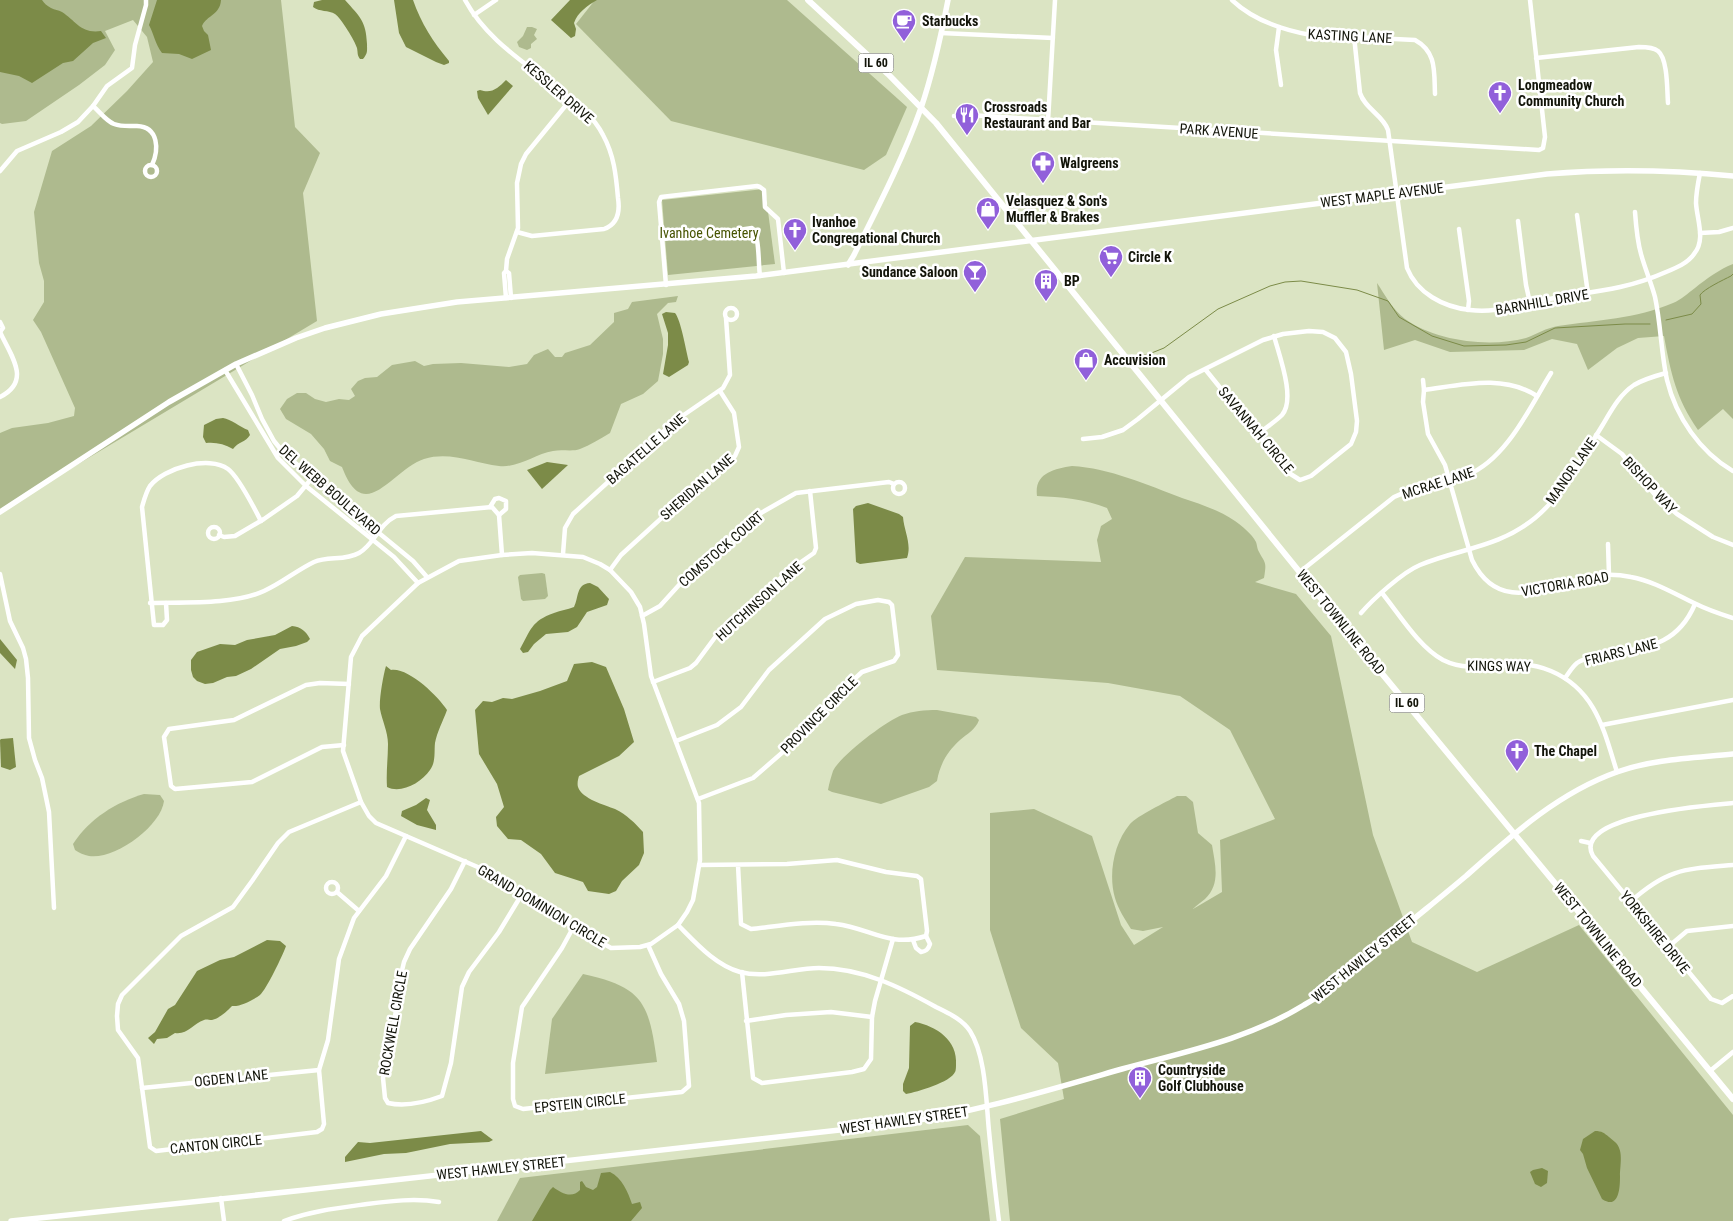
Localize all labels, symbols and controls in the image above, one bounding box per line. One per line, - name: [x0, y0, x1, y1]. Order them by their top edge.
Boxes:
- cafe icon: Starbucks: [891, 8, 917, 42]
- place label: Starbucks: [922, 13, 978, 29]
- street label: KASTING LANE: [1307, 26, 1393, 46]
- road number: IL 60: [858, 54, 894, 72]
- street label: KESSLER DRIVE: [521, 57, 597, 127]
- place label: Longmeadow Community Church: [1518, 77, 1624, 109]
- church icon: Longmeadow Community Church: [1487, 80, 1513, 114]
- place label: Crossroads Restaurant and Bar: [984, 99, 1091, 131]
- restaurant icon: Crossroads Restaurant and Bar: [954, 102, 980, 136]
- street label: PARK AVENUE: [1179, 120, 1259, 142]
- pharmacy icon: Walgreens: [1030, 150, 1056, 184]
- place label: Walgreens: [1060, 155, 1119, 171]
- street label: WEST MAPLE AVENUE: [1319, 179, 1445, 211]
- place label: Velasquez & Son's Muffler & Brakes: [1006, 193, 1107, 225]
- shop icon: Velasquez & Son's Muffler & Brakes: [975, 196, 1001, 230]
- place label: Ivanhoe Congregational Church: [812, 214, 940, 246]
- church icon: Ivanhoe Congregational Church: [782, 217, 808, 251]
- park label: Ivanhoe Cemetery: [660, 225, 759, 241]
- supermarket icon: Circle K: [1098, 244, 1124, 278]
- place label: Circle K: [1128, 249, 1172, 265]
- bar icon: Sundance Saloon: [962, 259, 988, 293]
- place label: Sundance Saloon: [861, 264, 958, 280]
- building icon: BP: [1033, 268, 1059, 302]
- place label: BP: [1064, 273, 1080, 289]
- street label: BARNHILL DRIVE: [1494, 286, 1590, 318]
- shop icon: Accuvision: [1073, 347, 1099, 381]
- place label: Accuvision: [1104, 352, 1166, 368]
- street label: SAVANNAH CIRCLE: [1215, 383, 1297, 477]
- street label: BAGATELLE LANE: [603, 410, 689, 488]
- street label: MANOR LANE: [1542, 435, 1600, 507]
- street label: DEL WEBB BOULEVARD: [276, 442, 384, 538]
- street label: SHERIDAN LANE: [657, 451, 737, 523]
- street label: BISHOP WAY: [1620, 453, 1681, 517]
- street label: MCRAE LANE: [1400, 464, 1476, 502]
- street label: COMSTOCK COURT: [675, 508, 767, 590]
- street label: HUTCHINSON LANE: [713, 558, 805, 644]
- street label: WEST TOWNLINE ROAD: [1294, 566, 1388, 678]
- street label: VICTORIA ROAD: [1520, 568, 1610, 600]
- street label: FRIARS LANE: [1583, 635, 1659, 669]
- street label: KINGS WAY: [1467, 657, 1532, 675]
- street label: PROVINCE CIRCLE: [777, 673, 861, 757]
- road number: IL 60: [1390, 694, 1424, 712]
- church icon: The Chapel: [1504, 738, 1530, 772]
- place label: The Chapel: [1534, 743, 1597, 759]
- street label: GRAND DOMINION CIRCLE: [475, 861, 609, 951]
- street label: WEST TOWNLINE ROAD: [1551, 879, 1645, 991]
- street label: YORKSHIRE DRIVE: [1617, 888, 1693, 976]
- street label: WEST HAWLEY STREET: [1309, 911, 1419, 1005]
- street label: ROCKWELL CIRCLE: [376, 969, 410, 1077]
- place label: Countryside Golf Clubhouse: [1158, 1062, 1244, 1094]
- building icon: Countryside Golf Clubhouse: [1127, 1065, 1153, 1099]
- street label: OGDEN LANE: [193, 1066, 269, 1090]
- street label: EPSTEIN CIRCLE: [533, 1090, 627, 1116]
- street label: WEST HAWLEY STREET: [839, 1103, 969, 1137]
- street label: CANTON CIRCLE: [169, 1131, 263, 1157]
- street label: WEST HAWLEY STREET: [436, 1153, 566, 1183]

